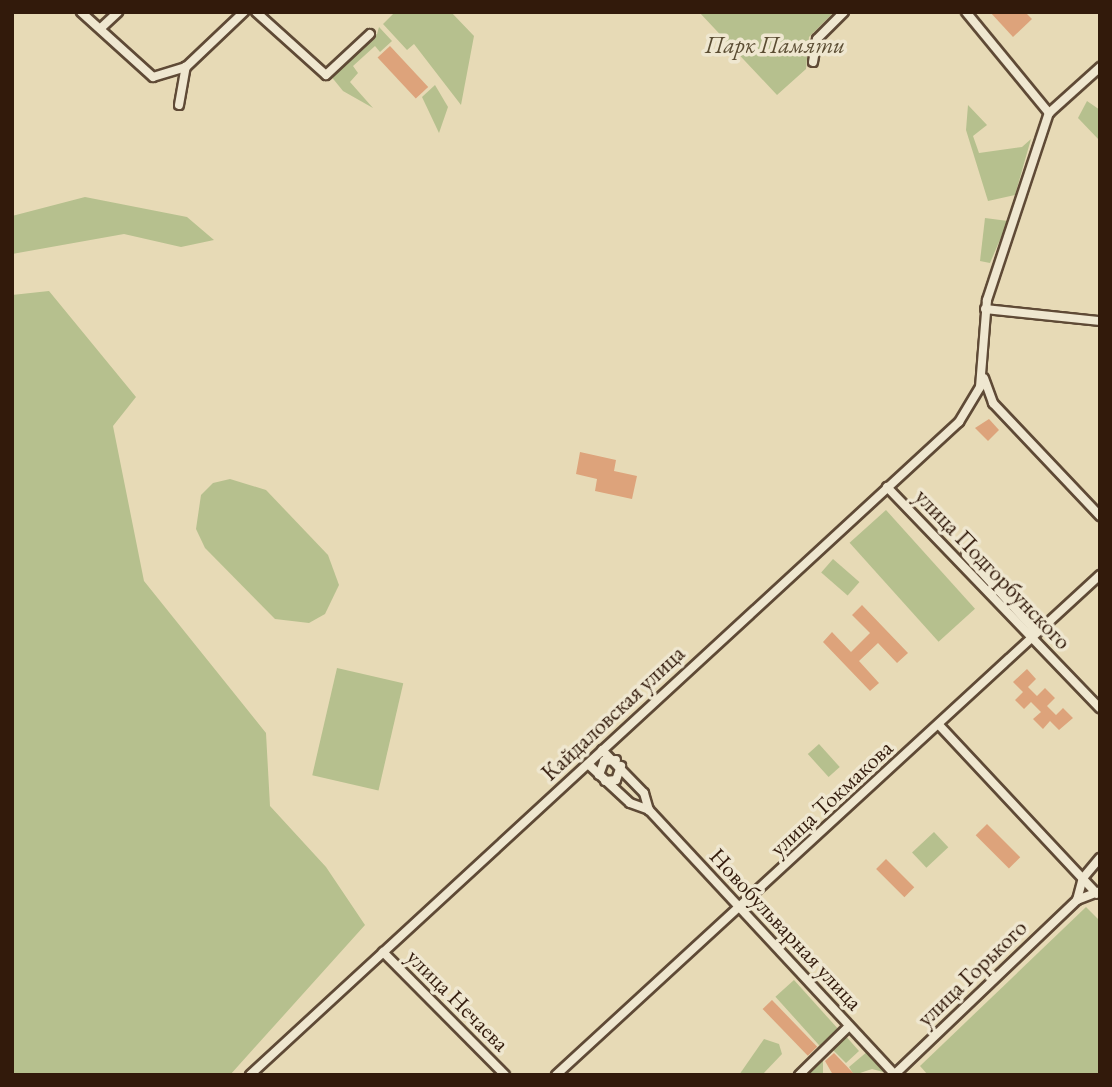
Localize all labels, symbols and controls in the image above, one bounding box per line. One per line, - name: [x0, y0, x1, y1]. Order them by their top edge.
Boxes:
- park label: Парк Памяти: [705, 31, 845, 59]
- street label: улица Подгорбунского: [909, 483, 1077, 655]
- street label: Кайдаловская улица: [536, 640, 690, 786]
- street label: улица Токмакова: [764, 734, 898, 862]
- street label: Новобульварная улица: [704, 842, 868, 1016]
- street label: улица Горького: [911, 914, 1033, 1032]
- street label: улица Нечаева: [401, 943, 515, 1057]

